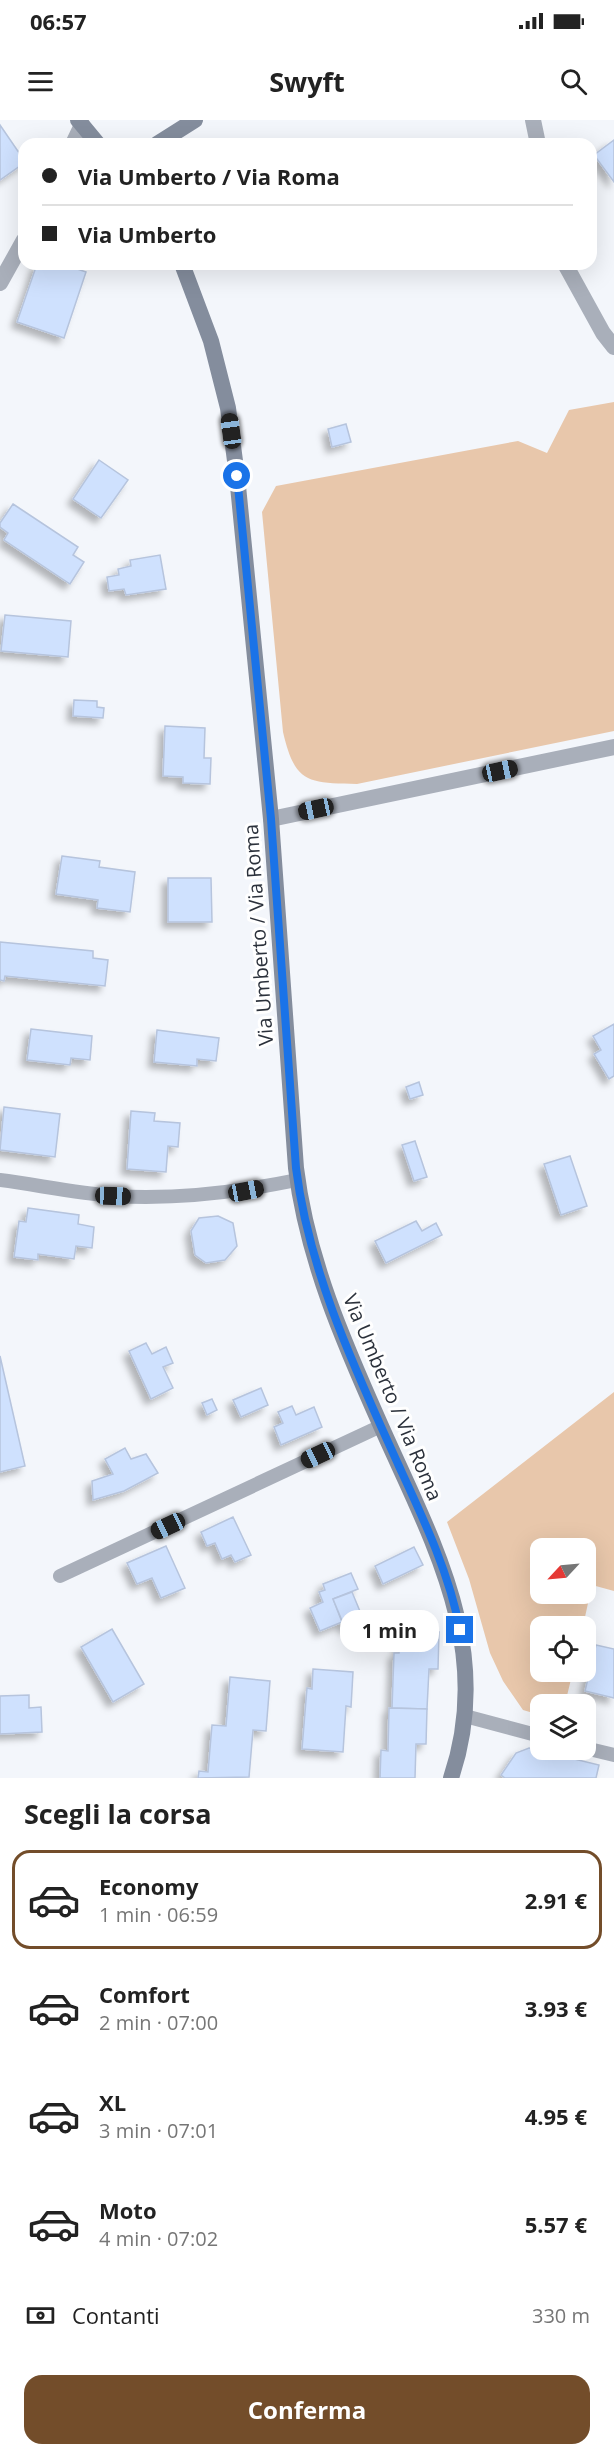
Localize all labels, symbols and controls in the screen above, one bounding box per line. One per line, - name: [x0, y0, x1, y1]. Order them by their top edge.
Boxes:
- text: 06:57: [30, 6, 87, 36]
- text: Swyft: [269, 63, 345, 100]
- icon: menu: [24, 65, 57, 98]
- icon: search: [557, 65, 590, 98]
- text: Via Umberto / Via Roma: [78, 161, 340, 191]
- text: Via Umberto: [78, 219, 216, 249]
- car: [220, 412, 242, 450]
- route start: [223, 462, 250, 489]
- car: [481, 758, 519, 784]
- car: [297, 796, 335, 822]
- street label: Via Umberto / Via Roma: [237, 823, 279, 1047]
- car: [227, 1179, 265, 1203]
- car: [95, 1186, 131, 1206]
- street label: Via Umberto / Via Roma: [337, 1289, 449, 1505]
- car: [298, 1439, 338, 1471]
- car: [148, 1510, 188, 1542]
- north arrow: [530, 1538, 596, 1604]
- map controls: [530, 1538, 596, 1760]
- callout: 1 min: [340, 1609, 439, 1651]
- route end: [446, 1616, 473, 1643]
- button: locate: [530, 1616, 596, 1682]
- text: 1 min: [362, 1617, 417, 1644]
- button: layers: [530, 1694, 596, 1760]
- text: Scegli la corsa: [24, 1795, 212, 1832]
- text: Economy: [99, 1871, 198, 1901]
- icon: car: [27, 1873, 81, 1927]
- text: 2.91 €: [525, 1885, 587, 1915]
- text: 1 min · 06:59: [99, 1901, 218, 1928]
- text: Comfort: [99, 1979, 190, 2009]
- icon: car: [27, 1981, 81, 2035]
- text: 3.93 €: [525, 1993, 587, 2023]
- text: 2 min · 07:00: [99, 2009, 218, 2036]
- text: XL: [99, 2087, 126, 2117]
- icon: car: [27, 2089, 81, 2143]
- text: 4.95 €: [525, 2101, 587, 2131]
- text: 3 min · 07:01: [99, 2117, 218, 2144]
- text: Moto: [99, 2195, 157, 2225]
- icon: car: [27, 2197, 81, 2251]
- text: 5.57 €: [525, 2209, 587, 2239]
- text: 4 min · 07:02: [99, 2225, 218, 2252]
- icon: cash: [24, 2299, 57, 2332]
- text: Contanti: [72, 2300, 160, 2330]
- text: 330 m: [532, 2302, 590, 2329]
- button: Conferma: [24, 2375, 590, 2444]

